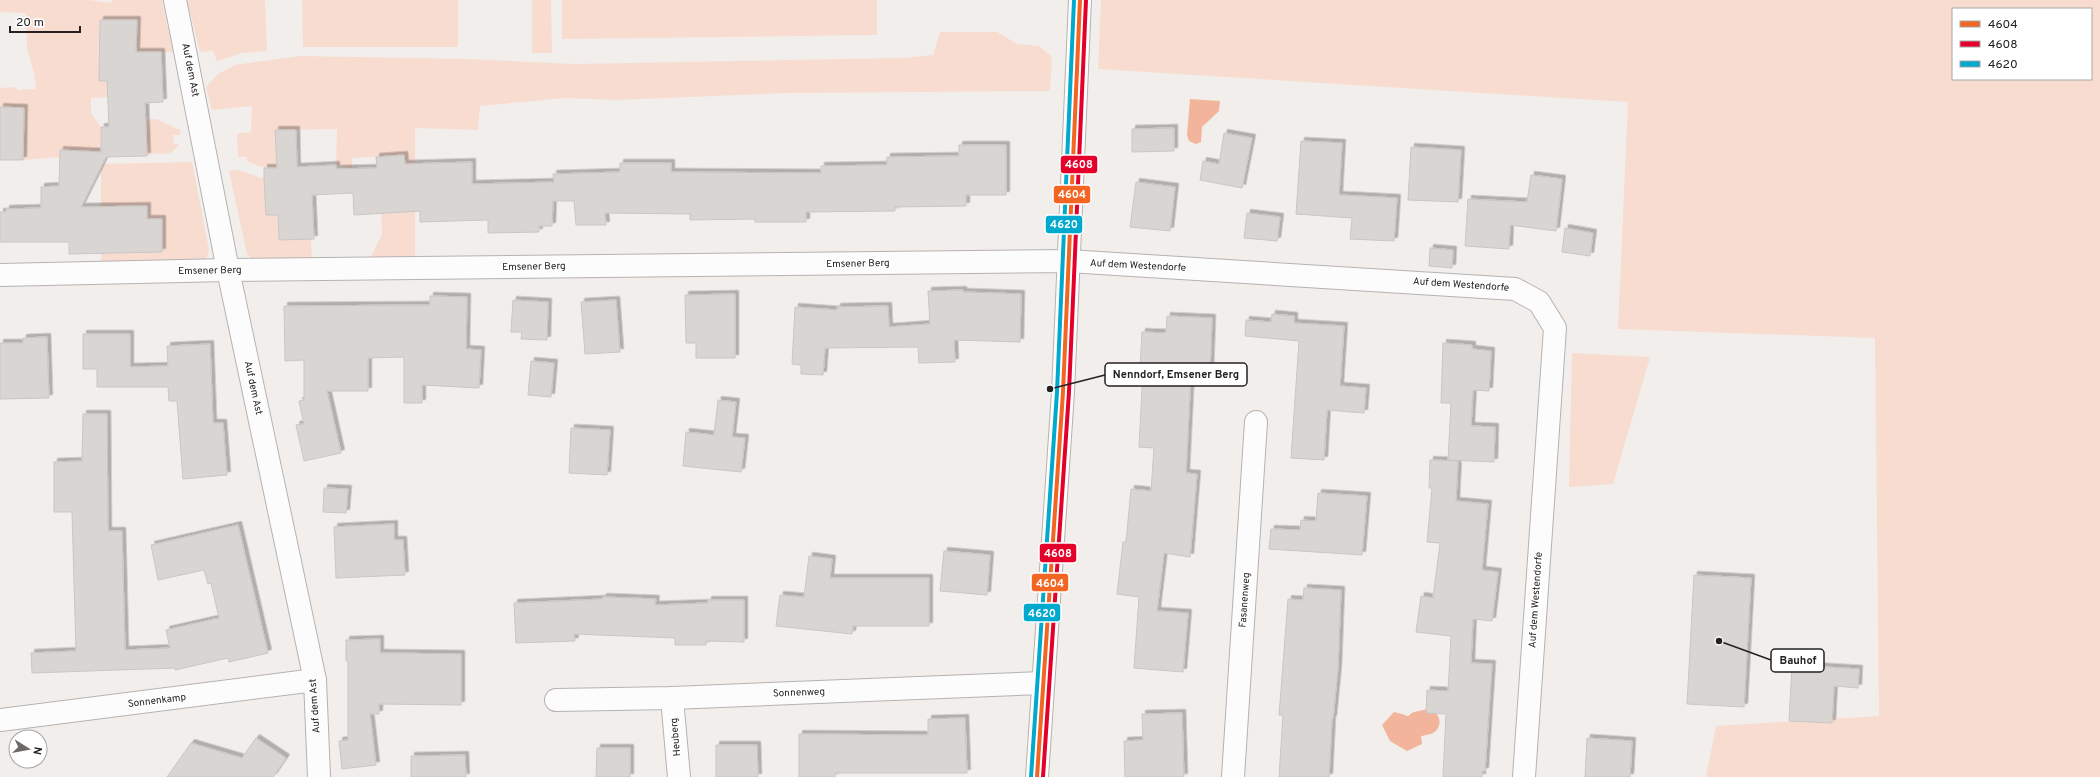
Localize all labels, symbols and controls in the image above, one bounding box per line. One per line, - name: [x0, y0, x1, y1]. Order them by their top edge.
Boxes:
- scale bar: [10, 8, 80, 34]
- legend: [1952, 8, 2092, 80]
- text: 20 m: [16, 15, 44, 31]
- text: 4604: [1988, 17, 2018, 33]
- text: 4608: [1988, 37, 2018, 53]
- street label: Auf dem Ast: [178, 42, 202, 98]
- text: 4620: [1988, 57, 2018, 73]
- line badge: 4608: [1060, 155, 1098, 174]
- text: 4608: [1065, 158, 1093, 172]
- line badge: 4604: [1053, 185, 1091, 204]
- text: 4604: [1058, 188, 1086, 202]
- line badge: 4620: [1045, 215, 1083, 234]
- text: 4620: [1050, 218, 1078, 232]
- street label: Emsener Berg: [826, 257, 890, 271]
- street label: Auf dem Westendorfe: [1090, 257, 1186, 275]
- street label: Emsener Berg: [502, 260, 566, 274]
- street label: Emsener Berg: [178, 264, 242, 278]
- street label: Auf dem Westendorfe: [1412, 275, 1510, 295]
- street label: Auf dem Ast: [241, 360, 265, 416]
- callout: Nenndorf, Emsener Berg: [1105, 363, 1247, 386]
- text: Nenndorf, Emsener Berg: [1113, 368, 1239, 382]
- line badge: 4608: [1039, 543, 1077, 563]
- text: 4608: [1044, 547, 1072, 561]
- street label: Auf dem Westendorfe: [1526, 551, 1546, 649]
- street label: Fasanenweg: [1237, 572, 1253, 628]
- line badge: 4604: [1031, 573, 1069, 592]
- text: 4604: [1036, 577, 1064, 591]
- line badge: 4620: [1023, 603, 1061, 622]
- text: 4620: [1028, 607, 1056, 621]
- callout: Bauhof: [1771, 649, 1824, 672]
- text: Bauhof: [1780, 654, 1817, 668]
- street label: Auf dem Ast: [307, 678, 323, 734]
- street label: Sonnenweg: [773, 686, 825, 700]
- street label: Sonnenkamp: [127, 691, 187, 711]
- street label: Heuberg: [668, 717, 684, 757]
- north arrow: [8, 729, 48, 769]
- text: N: [29, 746, 44, 756]

